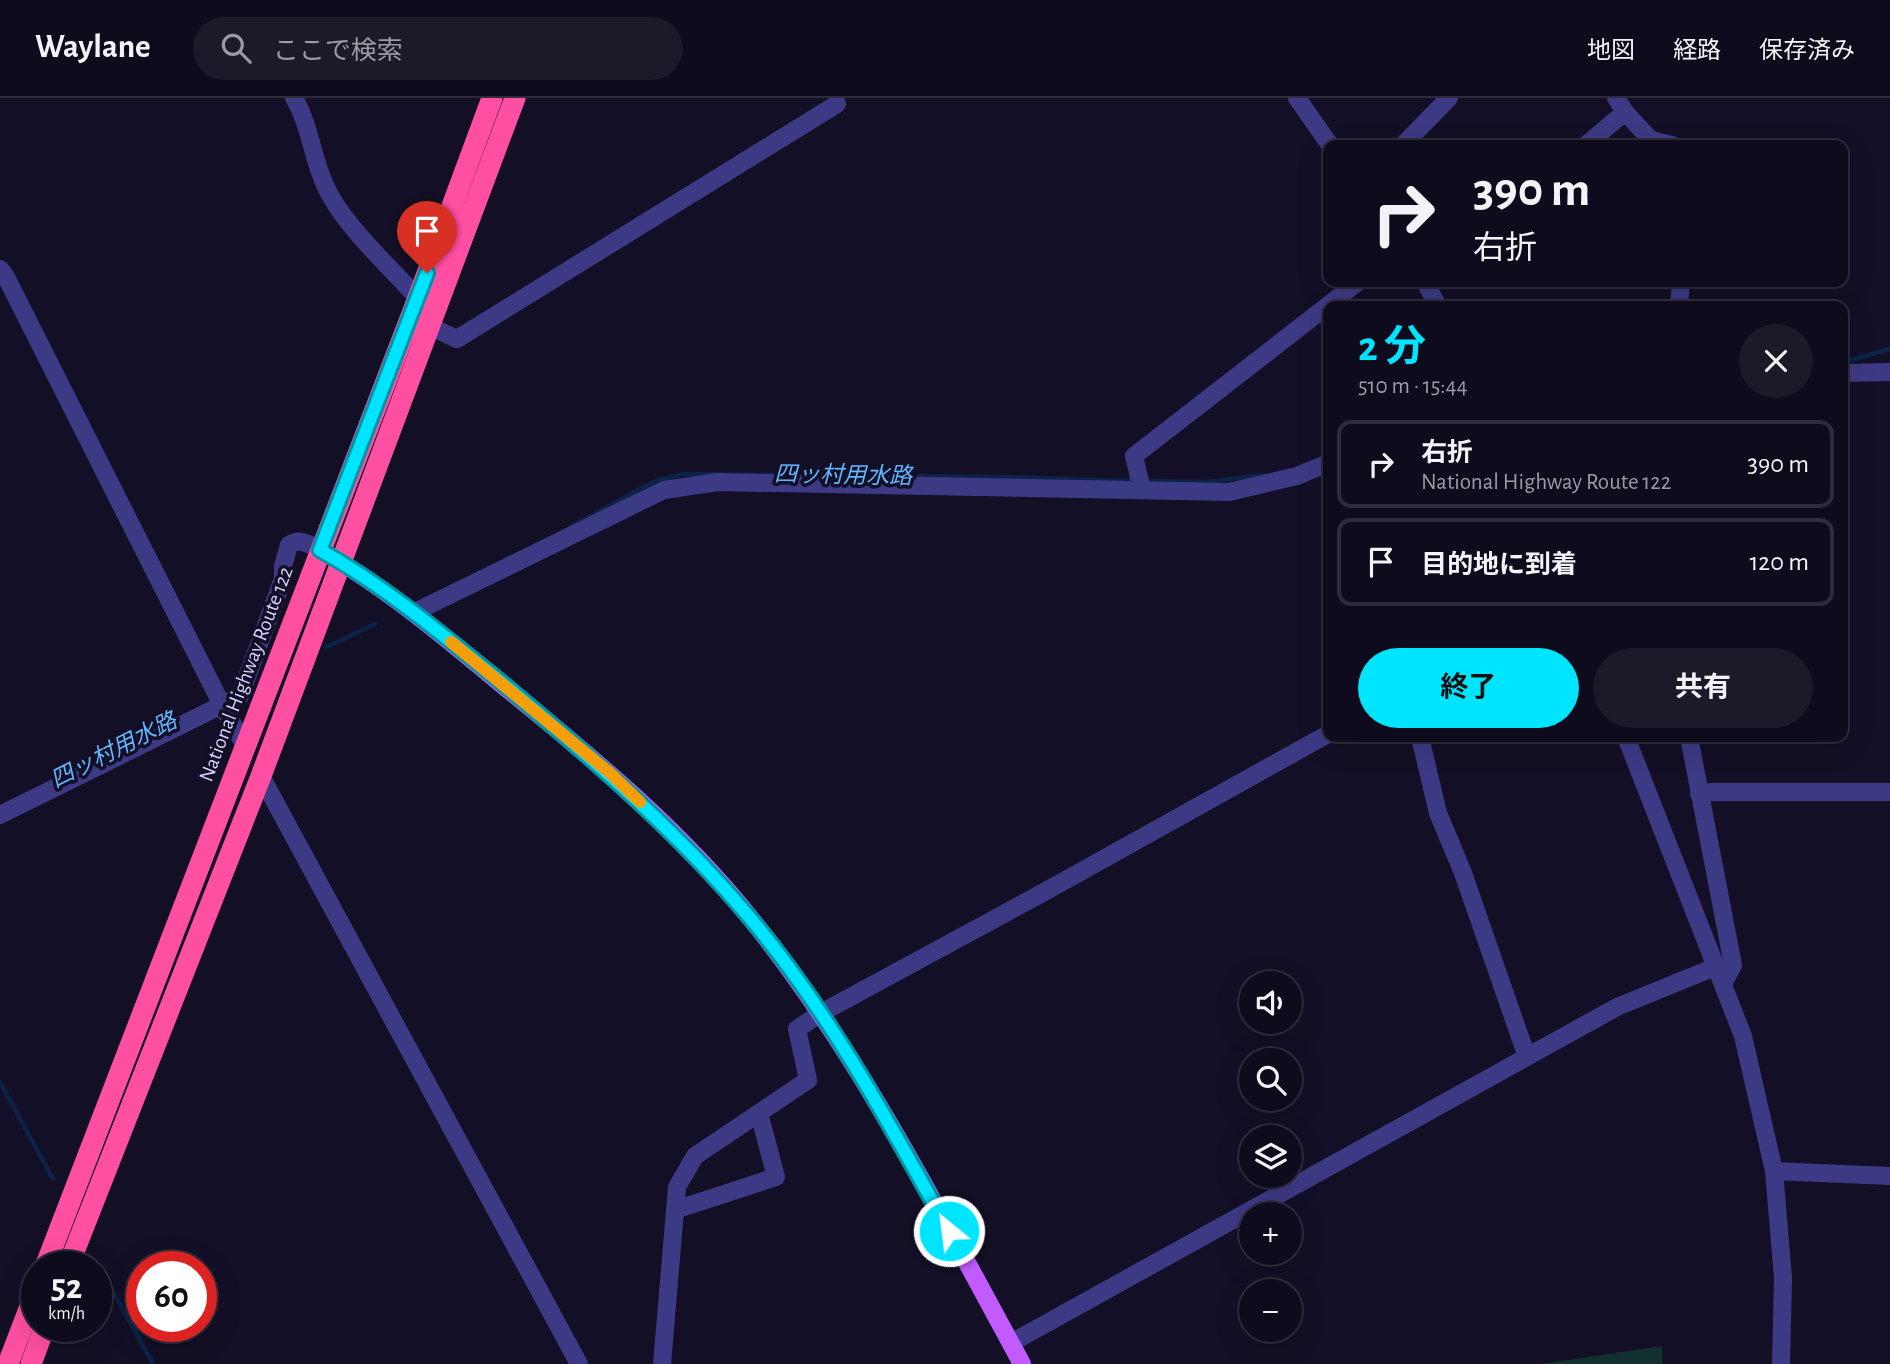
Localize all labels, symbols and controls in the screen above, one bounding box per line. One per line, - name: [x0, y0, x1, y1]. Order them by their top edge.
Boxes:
- search box: [193, 17, 683, 80]
- icon: search: [217, 29, 255, 67]
- text: Waylane: [35, 31, 151, 64]
- text: ここで検索: [273, 38, 403, 64]
- text: 地図: [1587, 39, 1635, 63]
- text: 経路: [1673, 39, 1721, 63]
- text: 保存済み: [1759, 39, 1855, 63]
- text: 390 m: [1473, 166, 1590, 215]
- icon: right: [1358, 168, 1449, 259]
- pin: [397, 201, 457, 273]
- icon: arrive: [408, 212, 446, 250]
- text: 右折: [1473, 232, 1537, 264]
- button: close: [1739, 324, 1813, 398]
- text: 2 分: [1358, 326, 1426, 368]
- text: 510 m · 15:44: [1358, 375, 1468, 398]
- text: 右折: [1421, 440, 1473, 466]
- icon: right: [1362, 445, 1400, 483]
- text: 390 m: [1747, 451, 1809, 477]
- water label: 四ッ村用水路: [774, 461, 914, 489]
- text: National Highway Route 122: [1421, 471, 1671, 494]
- icon: arrive: [1362, 543, 1400, 581]
- text: 120 m: [1749, 549, 1809, 575]
- text: 目的地に到着: [1421, 552, 1577, 578]
- street label: National Highway Route 122: [195, 564, 297, 784]
- button: 終了: [1358, 648, 1579, 728]
- button: 共有: [1593, 648, 1813, 728]
- water label: 四ッ村用水路: [46, 707, 182, 793]
- map controls: [1239, 971, 1302, 1342]
- button: sound: [1239, 971, 1302, 1034]
- button: search: [1239, 1048, 1302, 1111]
- button: layers: [1239, 1125, 1302, 1188]
- position arrow: [912, 1194, 986, 1268]
- button: +: [1239, 1202, 1302, 1265]
- speed limit sign: 60: [126, 1251, 217, 1342]
- text: 52: [51, 1270, 82, 1305]
- button: −: [1239, 1279, 1302, 1342]
- text: km/h: [48, 1305, 85, 1323]

